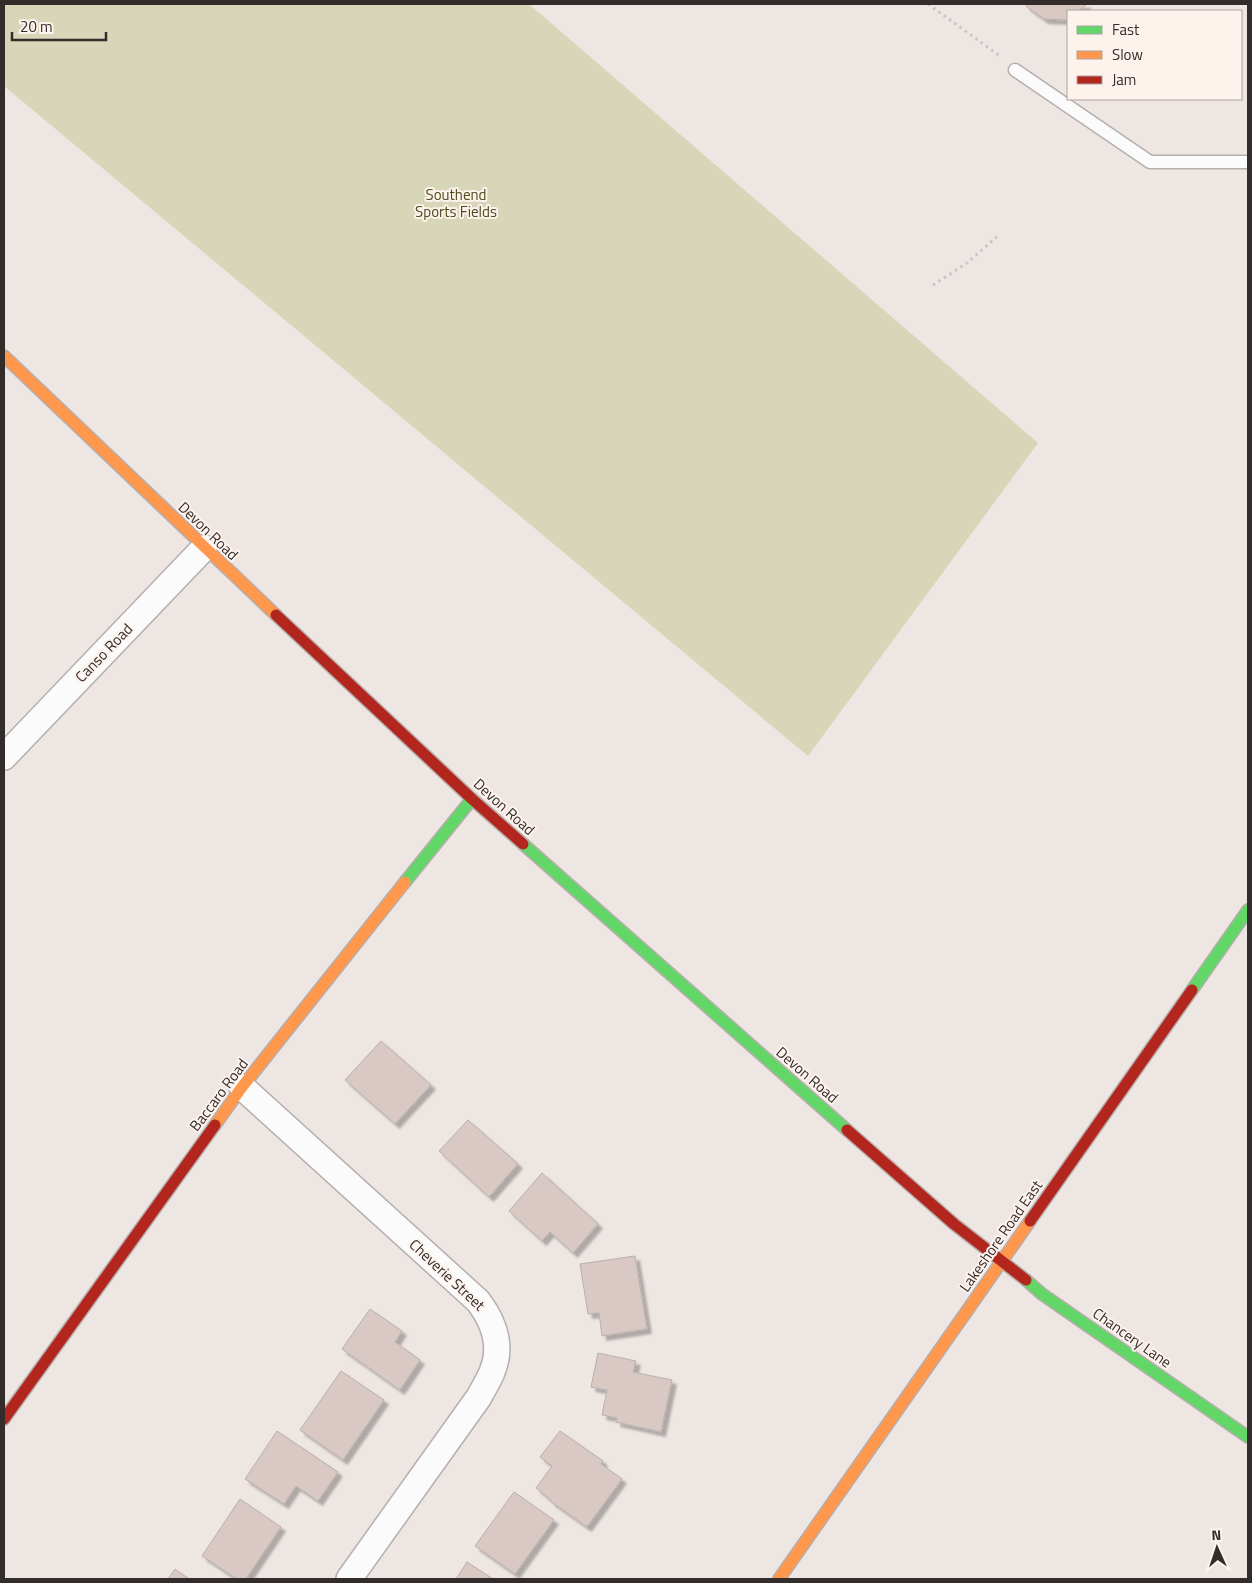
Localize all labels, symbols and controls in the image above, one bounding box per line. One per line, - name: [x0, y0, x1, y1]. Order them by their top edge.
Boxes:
- scale bar: [12, 10, 106, 42]
- legend: [1067, 10, 1242, 100]
- text: 20 m: [20, 15, 53, 38]
- text: Fast: [1112, 18, 1140, 41]
- text: Slow: [1112, 43, 1143, 66]
- text: Jam: [1112, 68, 1136, 91]
- park label: Southend Sports Fields: [415, 183, 497, 223]
- street label: Devon Road: [173, 496, 244, 565]
- street label: Canso Road: [70, 618, 138, 687]
- street label: Devon Road: [468, 773, 540, 841]
- street label: Devon Road: [771, 1041, 844, 1108]
- street label: Baccaro Road: [184, 1053, 254, 1136]
- street label: Lakeshore Road East: [953, 1174, 1048, 1296]
- street label: Cheverie Street: [404, 1233, 491, 1316]
- street label: Chancery Lane: [1088, 1302, 1177, 1373]
- north arrow: [1192, 1523, 1242, 1573]
- text: N: [1211, 1524, 1222, 1545]

